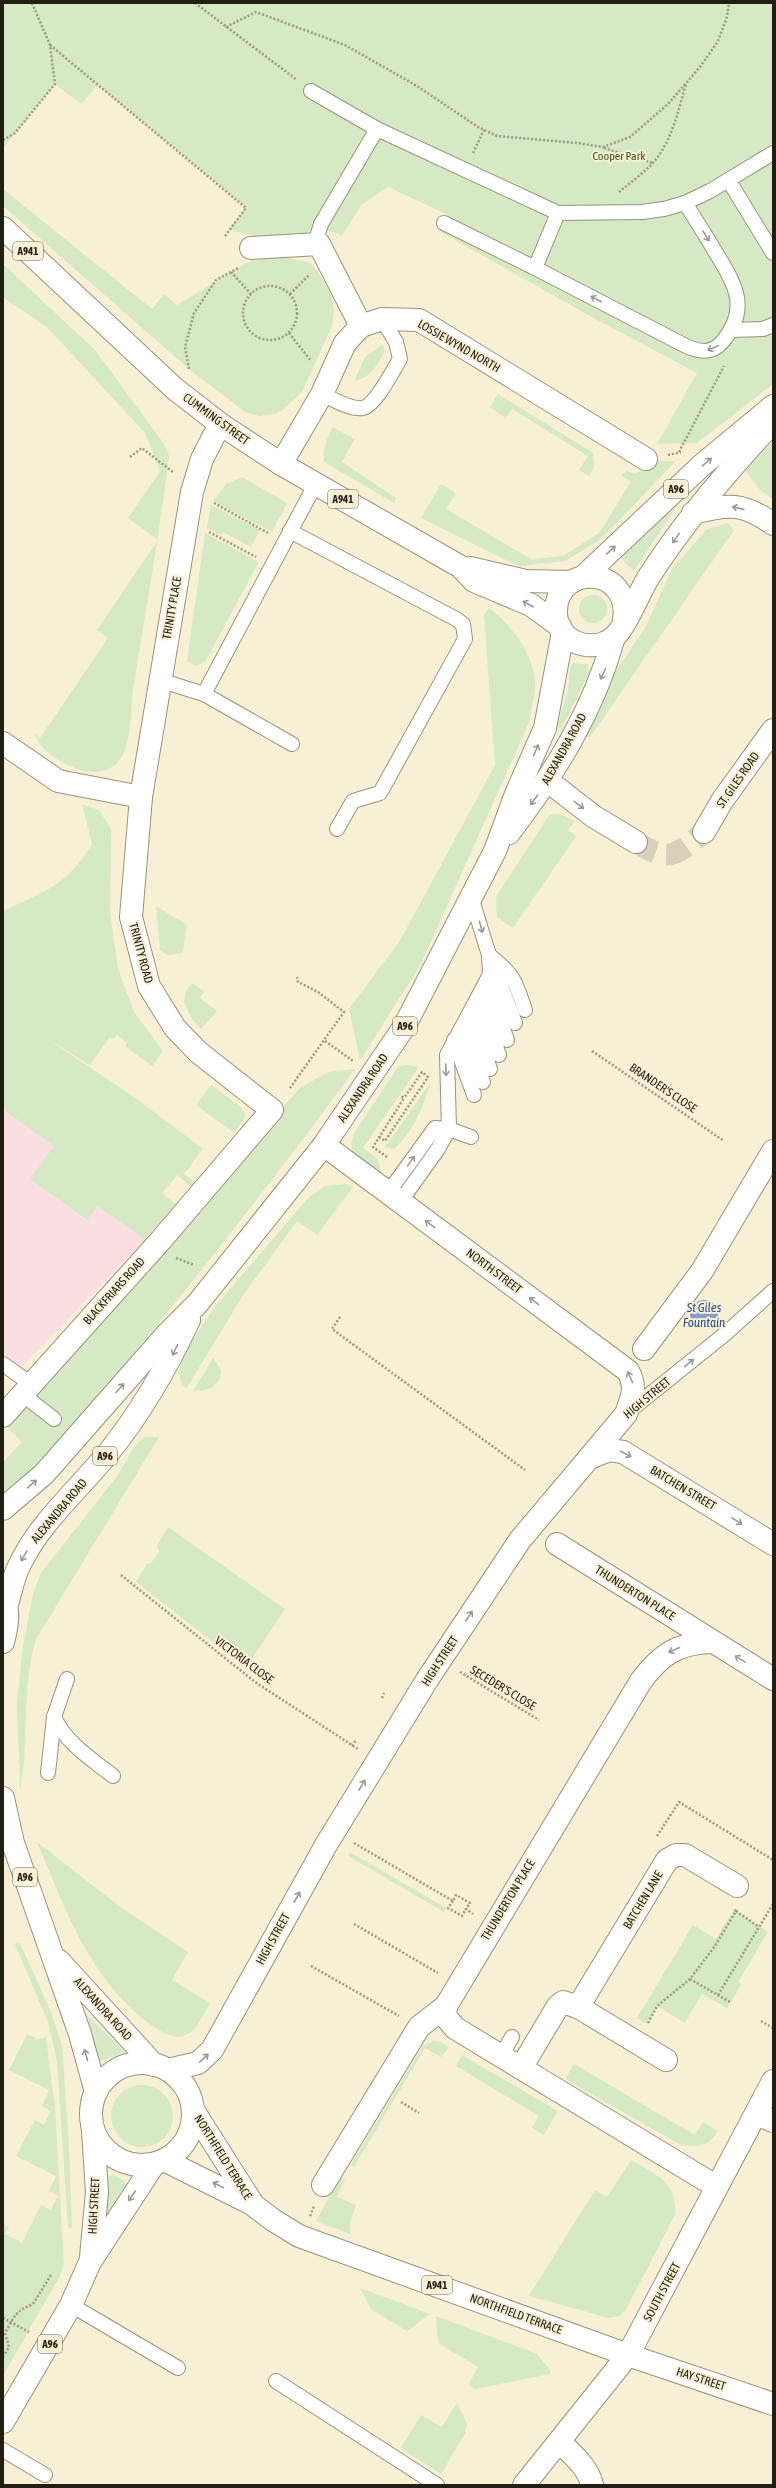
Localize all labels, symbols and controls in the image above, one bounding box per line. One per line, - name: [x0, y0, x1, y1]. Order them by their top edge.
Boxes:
- park label: Cooper Park: [592, 149, 646, 163]
- one-way arrow: [702, 230, 710, 242]
- road number: A941: [13, 242, 43, 260]
- one-way arrow: [590, 295, 602, 303]
- street label: LOSSIE WYND NORTH: [415, 317, 503, 375]
- one-way arrow: [707, 345, 719, 352]
- street label: CUMMING STREET: [180, 390, 252, 448]
- one-way arrow: [701, 457, 712, 466]
- road number: A96: [664, 480, 688, 498]
- road number: A941: [328, 490, 358, 508]
- one-way arrow: [732, 503, 745, 511]
- one-way arrow: [672, 532, 680, 543]
- one-way arrow: [606, 545, 616, 555]
- street label: TRINITY PLACE: [160, 575, 184, 641]
- one-way arrow: [522, 600, 534, 607]
- one-way arrow: [599, 668, 606, 680]
- street label: ALEXANDRA ROAD: [539, 710, 590, 787]
- one-way arrow: [532, 745, 540, 757]
- street label: ST. GILES ROAD: [714, 749, 762, 811]
- one-way arrow: [530, 794, 538, 805]
- one-way arrow: [573, 801, 584, 809]
- one-way arrow: [478, 920, 485, 933]
- street label: TRINITY ROAD: [126, 921, 156, 985]
- road number: A96: [393, 1017, 417, 1035]
- street label: ALEXANDRA ROAD: [335, 1051, 391, 1125]
- street label: BRANDER'S CLOSE: [627, 1060, 699, 1116]
- one-way arrow: [443, 1063, 450, 1076]
- one-way arrow: [407, 1156, 415, 1167]
- one-way arrow: [425, 1220, 436, 1228]
- street label: NORTH STREET: [464, 1246, 525, 1297]
- street label: BLACKFRIARS ROAD: [80, 1254, 148, 1327]
- one-way arrow: [529, 1297, 540, 1306]
- water label: St Giles Fountain: [683, 1300, 726, 1330]
- one-way arrow: [171, 1344, 178, 1356]
- one-way arrow: [684, 1359, 695, 1368]
- one-way arrow: [626, 1371, 633, 1383]
- street label: HIGH STREET: [621, 1374, 674, 1422]
- one-way arrow: [115, 1382, 124, 1393]
- road number: A96: [93, 1447, 117, 1465]
- one-way arrow: [619, 1451, 631, 1458]
- street label: BATCHEN STREET: [648, 1463, 719, 1513]
- street label: ALEXANDRA ROAD: [28, 1476, 90, 1546]
- one-way arrow: [27, 1479, 38, 1488]
- one-way arrow: [731, 1518, 743, 1526]
- one-way arrow: [20, 1550, 28, 1562]
- street label: THUNDERTON PLACE: [592, 1563, 678, 1623]
- one-way arrow: [465, 1611, 473, 1622]
- street label: VICTORIA CLOSE: [212, 1633, 276, 1687]
- street label: HIGH STREET: [419, 1633, 462, 1689]
- one-way arrow: [669, 1647, 681, 1654]
- one-way arrow: [734, 1654, 746, 1662]
- street label: SECEDER'S CLOSE: [468, 1663, 538, 1713]
- one-way arrow: [358, 1779, 366, 1791]
- street label: THUNDERTON PLACE: [478, 1857, 538, 1943]
- road number: A96: [13, 1868, 37, 1886]
- street label: BATCHEN LANE: [620, 1869, 666, 1931]
- one-way arrow: [293, 1891, 301, 1903]
- street label: HIGH STREET: [253, 1910, 293, 1967]
- street label: ALEXANDRA ROAD: [71, 1975, 135, 2044]
- one-way arrow: [82, 2049, 89, 2062]
- one-way arrow: [199, 2053, 209, 2063]
- street label: NORTHFIELD TERRACE: [191, 2112, 255, 2202]
- street label: HIGH STREET: [86, 2177, 103, 2235]
- one-way arrow: [212, 2181, 224, 2188]
- one-way arrow: [128, 2190, 136, 2201]
- street label: SOUTH STREET: [641, 2259, 684, 2324]
- road number: A941: [422, 2276, 452, 2294]
- street label: NORTHFIELD TERRACE: [468, 2291, 564, 2337]
- road number: A96: [38, 2335, 62, 2353]
- street label: HAY STREET: [675, 2364, 728, 2394]

